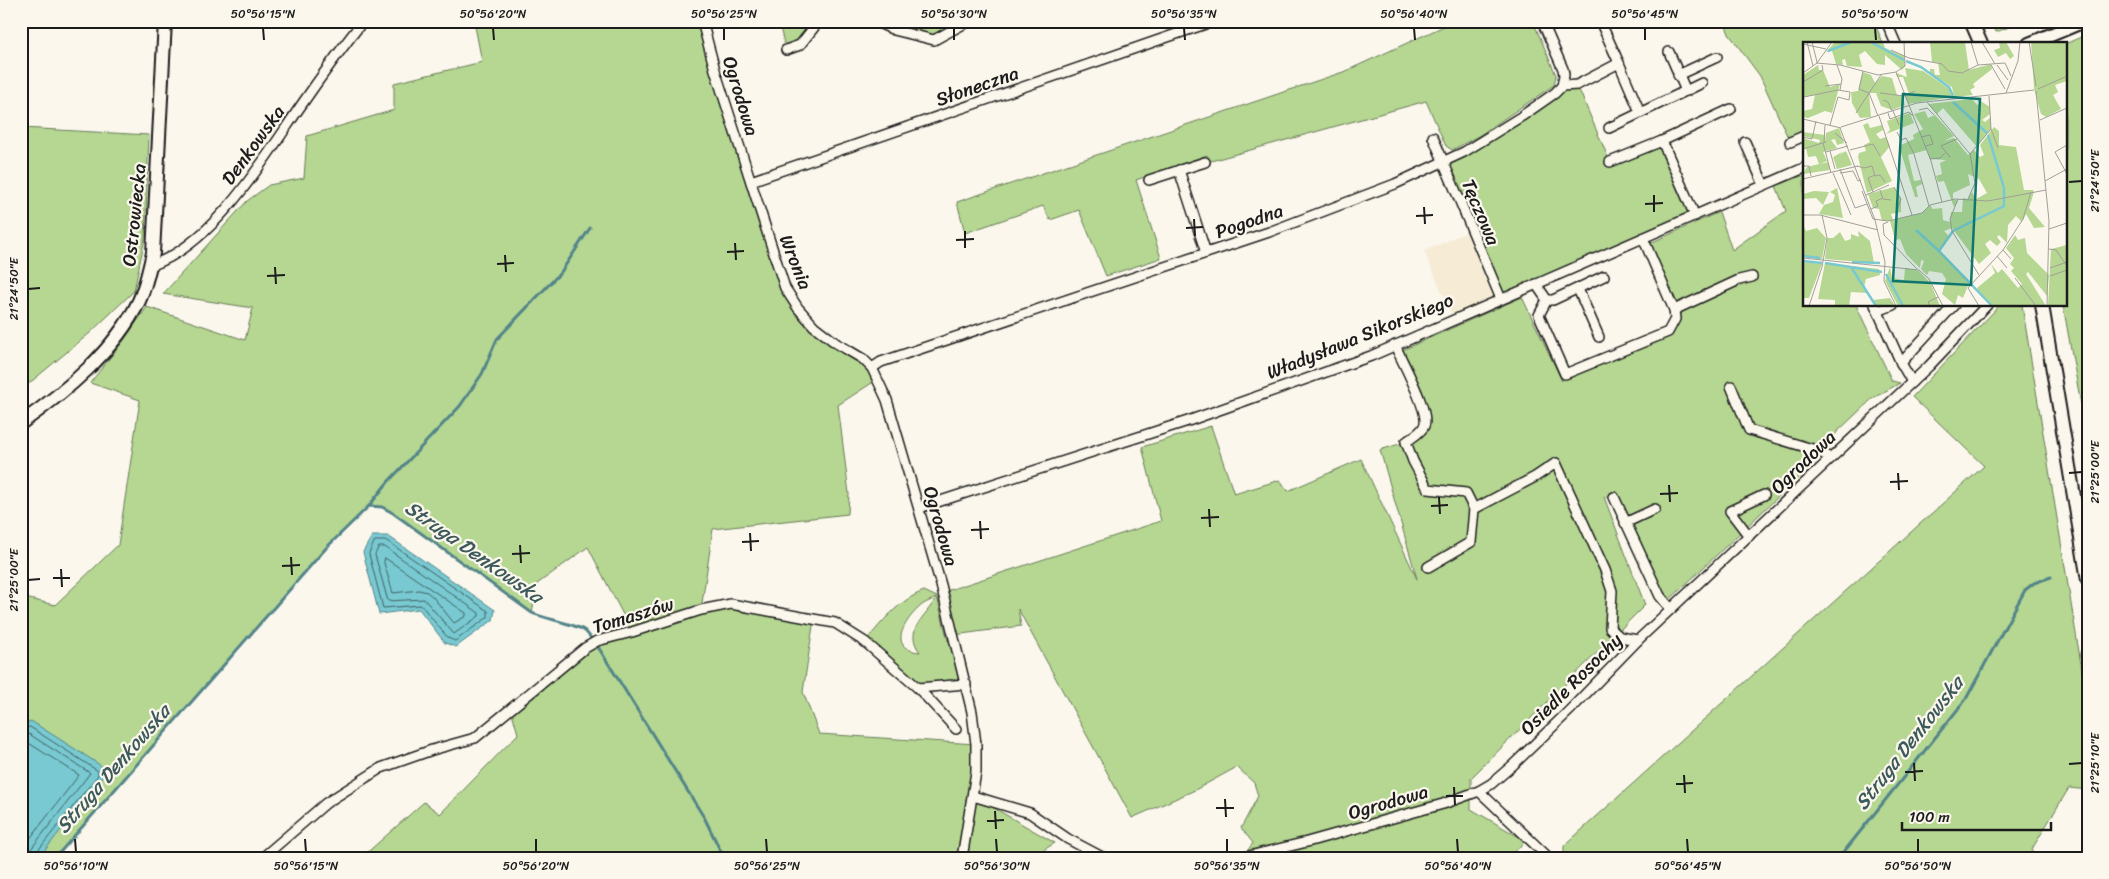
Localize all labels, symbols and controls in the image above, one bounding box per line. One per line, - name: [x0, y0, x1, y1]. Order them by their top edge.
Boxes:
- text: 50°56'15"N: [231, 3, 296, 25]
- text: 50°56'20"N: [460, 3, 527, 25]
- text: 50°56'25"N: [691, 3, 758, 25]
- text: 50°56'30"N: [921, 3, 988, 25]
- text: 50°56'35"N: [1151, 3, 1218, 25]
- text: 50°56'40"N: [1380, 3, 1448, 25]
- text: 50°56'45"N: [1612, 3, 1679, 25]
- text: 50°56'50"N: [1842, 3, 1909, 25]
- inset map: [1803, 42, 2066, 306]
- street label: Ogrodowa: [713, 52, 769, 140]
- street label: Słoneczna: [931, 56, 1024, 116]
- street label: Denkowska: [212, 97, 294, 192]
- text: 21°24'50"E: [2084, 148, 2106, 212]
- street label: Ostrowiecka: [112, 161, 156, 268]
- street label: Tęczowa: [1452, 174, 1510, 251]
- street label: Pogodna: [1210, 194, 1288, 248]
- street label: Wronia: [770, 229, 822, 295]
- text: 21°24'50"E: [3, 256, 25, 320]
- street label: Władysława Sikorskiego: [1261, 283, 1459, 389]
- street label: Ogrodowa: [1762, 421, 1844, 502]
- text: 21°25'00"E: [2084, 439, 2106, 503]
- street label: Ogrodowa: [914, 482, 968, 570]
- water label: Struga Denkowska: [397, 491, 553, 615]
- text: 21°25'00"E: [3, 547, 25, 611]
- street label: Tomaszów: [588, 587, 678, 643]
- street label: Osiedle Rosochy: [1512, 625, 1630, 743]
- water label: Struga Denkowska: [1845, 666, 1975, 818]
- water label: Struga Denkowska: [47, 694, 181, 842]
- text: 21°25'10"E: [2084, 732, 2106, 793]
- street label: Ogrodowa: [1344, 775, 1432, 829]
- scale bar: [1902, 799, 2050, 831]
- text: 100 m: [1909, 804, 1950, 830]
- text: 50°56'10"N: [44, 855, 109, 877]
- text: 50°56'15"N: [274, 855, 339, 877]
- text: 50°56'20"N: [503, 855, 570, 877]
- text: 50°56'25"N: [734, 855, 801, 877]
- text: 50°56'30"N: [964, 855, 1031, 877]
- text: 50°56'35"N: [1194, 855, 1261, 877]
- text: 50°56'40"N: [1424, 855, 1492, 877]
- text: 50°56'45"N: [1655, 855, 1722, 877]
- text: 50°56'50"N: [1885, 855, 1952, 877]

